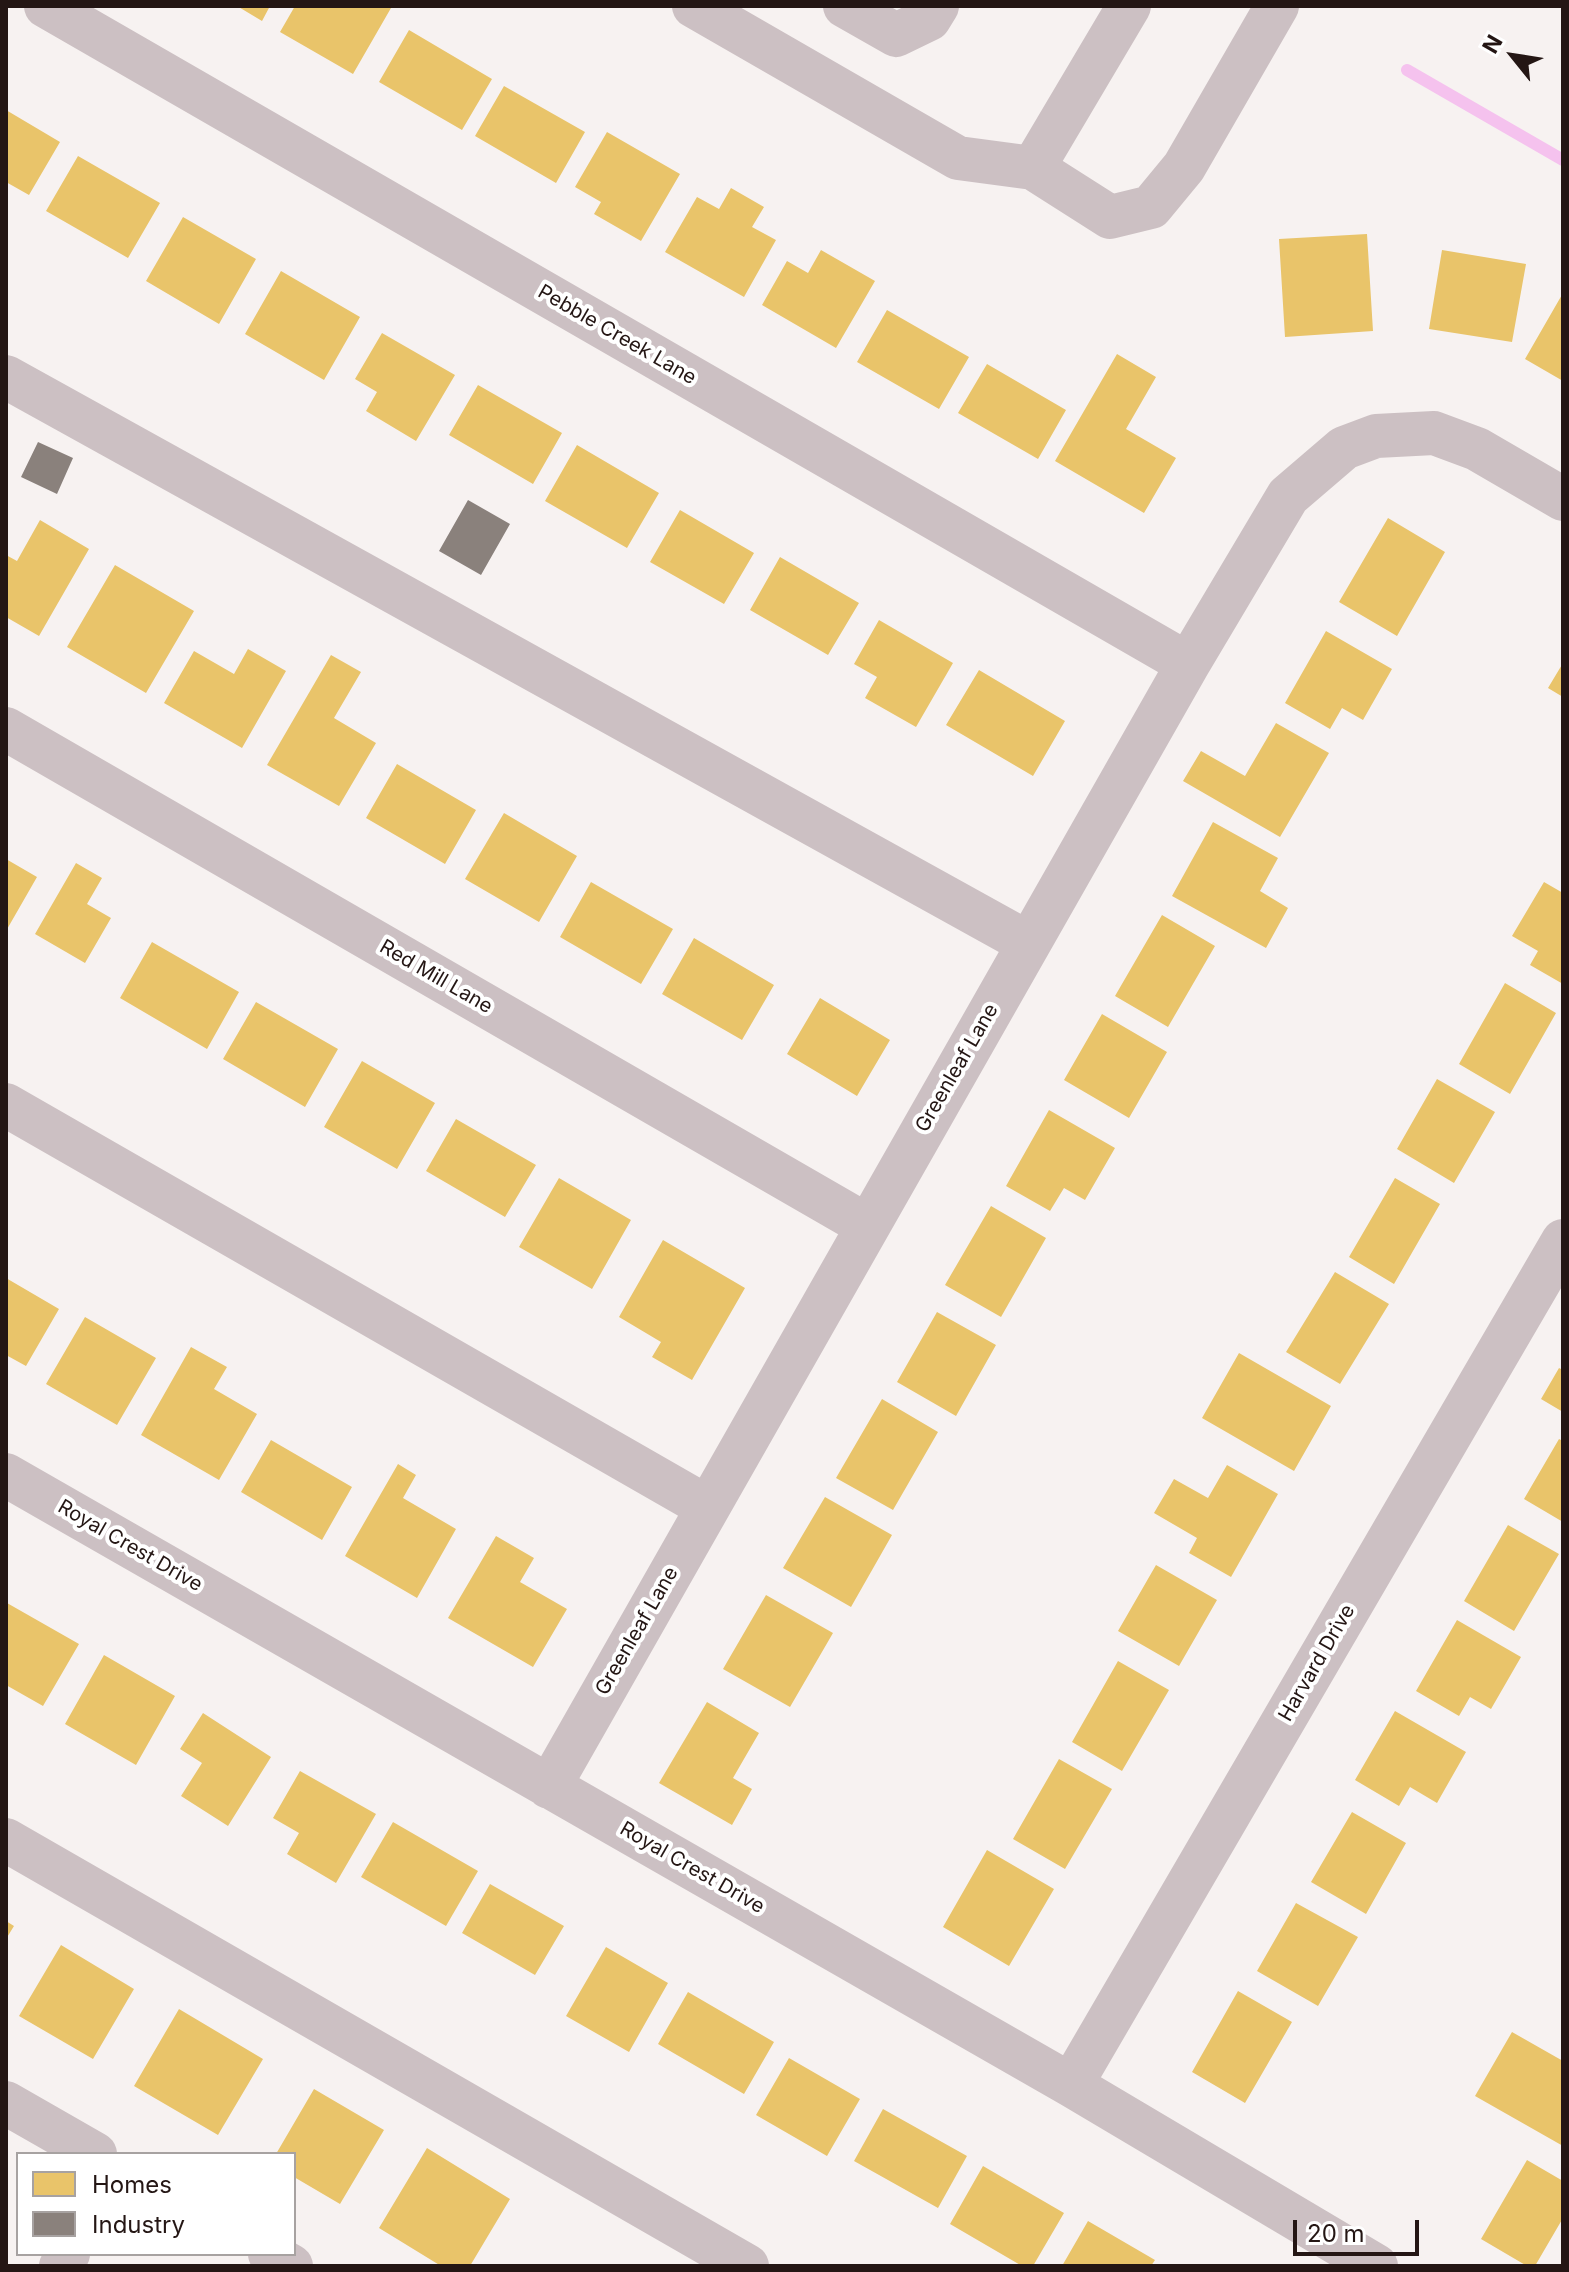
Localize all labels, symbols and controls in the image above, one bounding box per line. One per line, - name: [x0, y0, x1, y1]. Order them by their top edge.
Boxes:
- north arrow: [1473, 16, 1553, 96]
- text: N: [1477, 30, 1508, 58]
- street label: Pebble Creek Lane: [534, 280, 700, 390]
- street label: Red Mill Lane: [375, 935, 497, 1019]
- street label: Greenleaf Lane: [911, 1000, 1003, 1136]
- street label: Royal Crest Drive: [53, 1495, 207, 1597]
- street label: Greenleaf Lane: [591, 1563, 683, 1699]
- street label: Harvard Drive: [1274, 1600, 1360, 1726]
- street label: Royal Crest Drive: [615, 1817, 769, 1919]
- legend: [16, 2152, 296, 2256]
- text: Homes: [92, 2170, 172, 2199]
- scale bar: [1297, 2204, 1423, 2254]
- text: Industry: [92, 2210, 185, 2239]
- text: 20 m: [1307, 2219, 1365, 2248]

